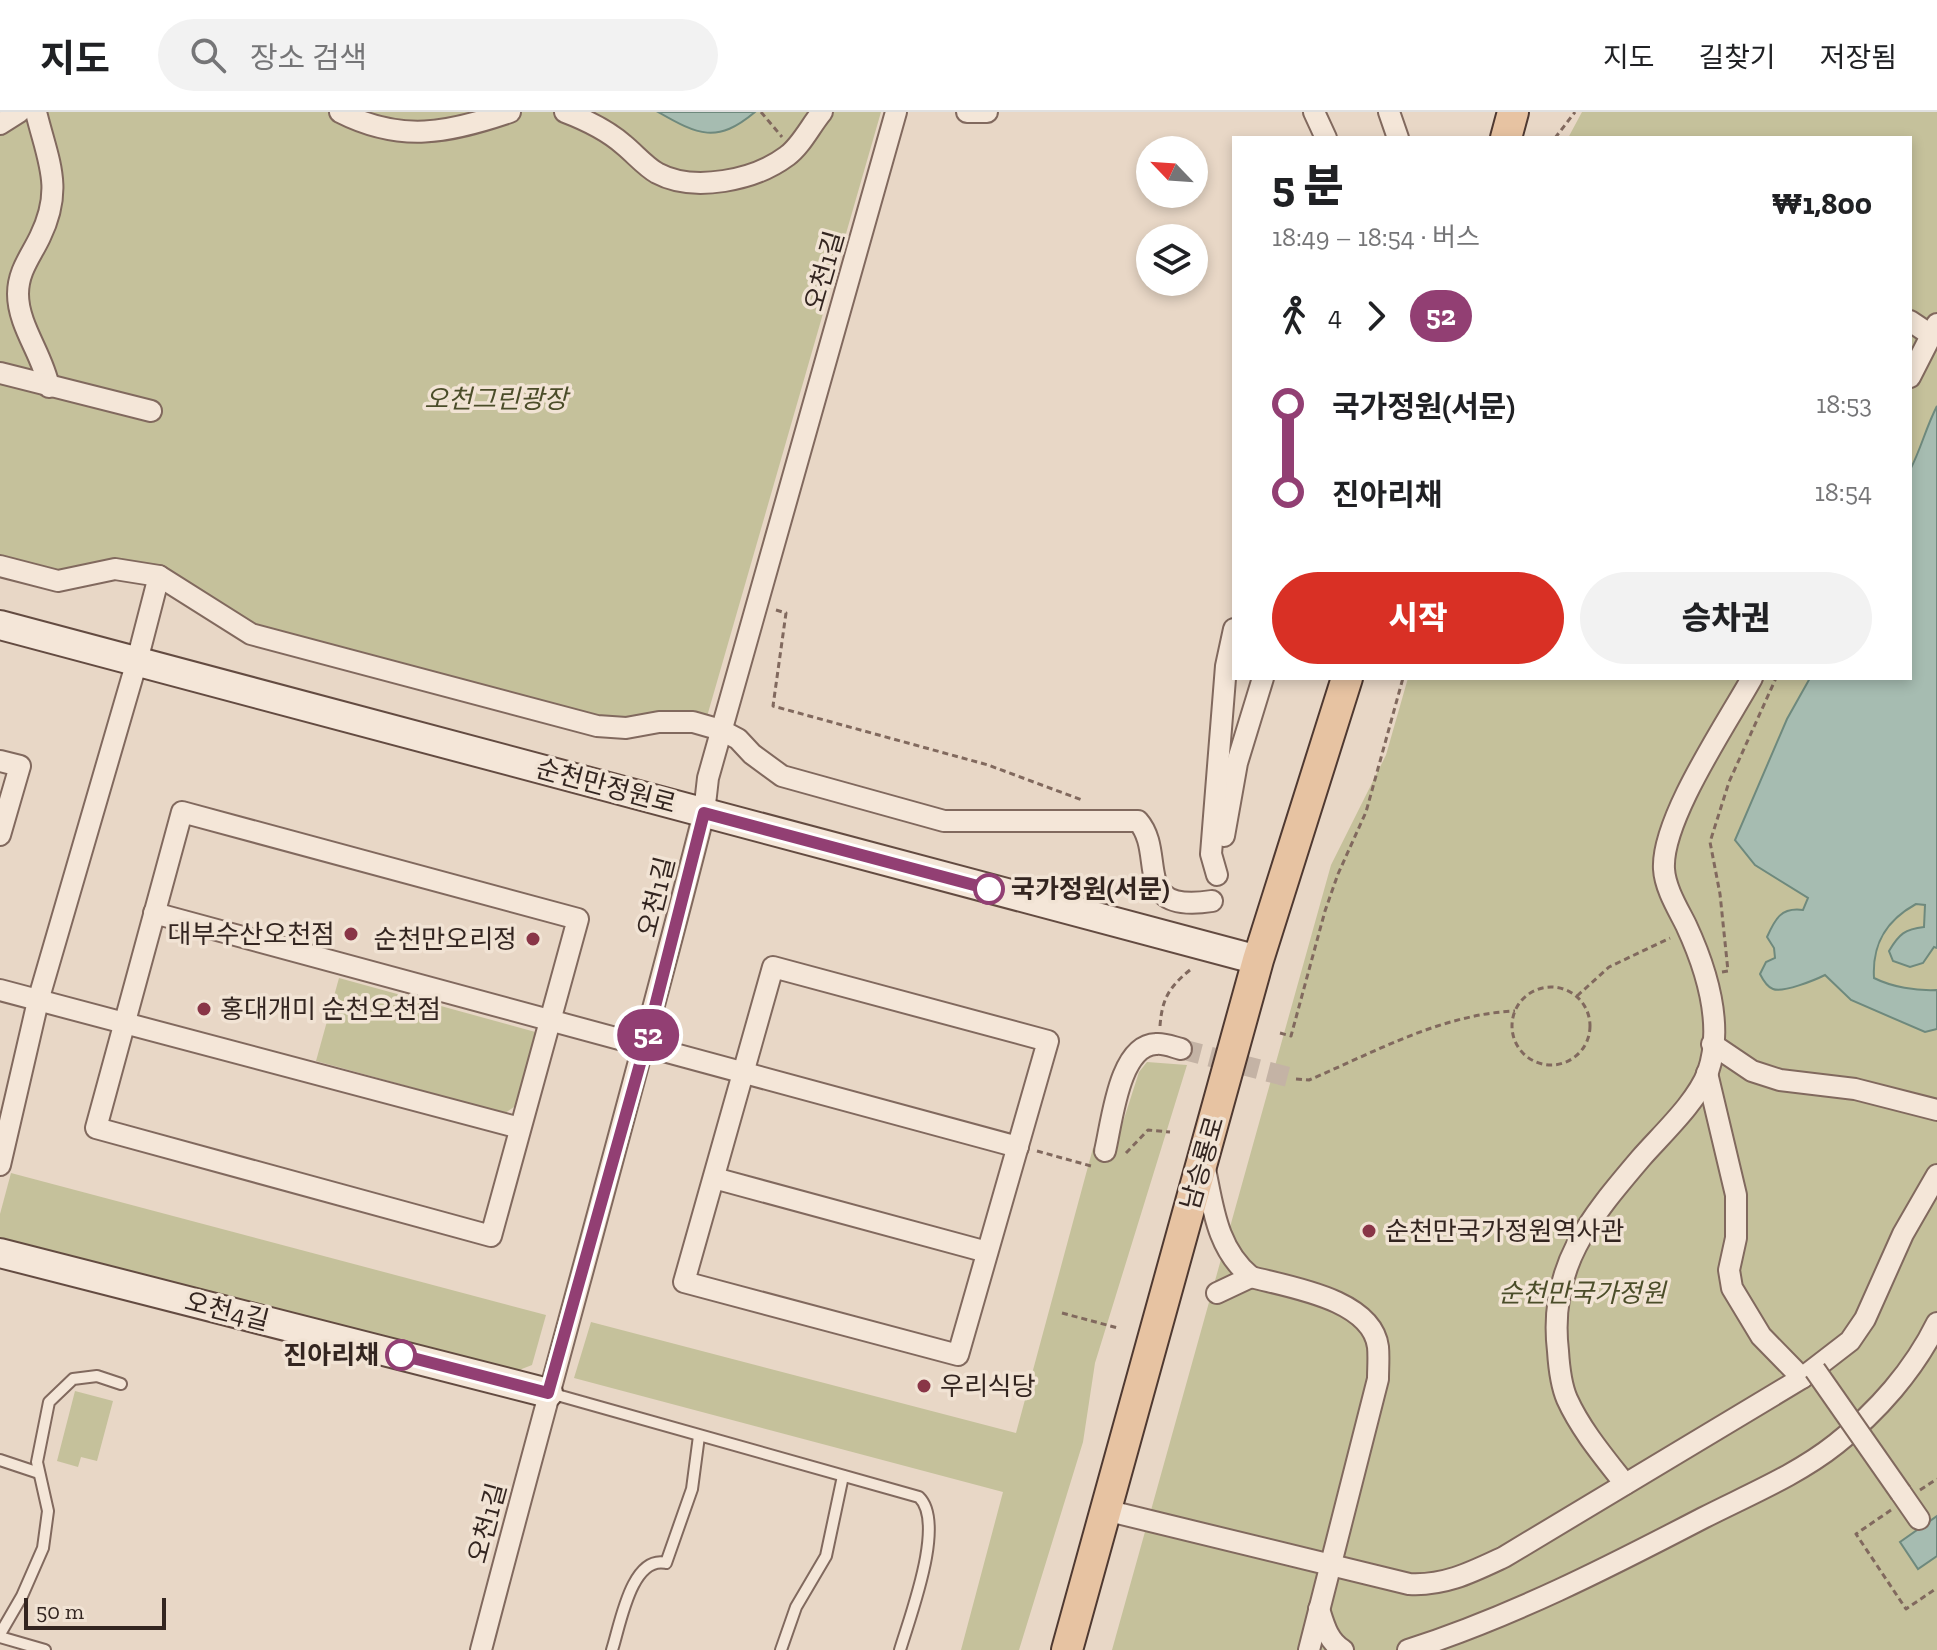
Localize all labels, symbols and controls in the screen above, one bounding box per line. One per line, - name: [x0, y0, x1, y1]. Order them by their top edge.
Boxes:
- search box: [158, 19, 718, 91]
- icon: search: [186, 33, 230, 77]
- text: 지도: [40, 36, 110, 82]
- text: 장소 검색: [250, 40, 367, 76]
- text: 지도: [1603, 41, 1654, 74]
- text: 길찾기: [1698, 41, 1776, 74]
- text: 저장됨: [1820, 41, 1897, 74]
- north arrow: [1136, 136, 1208, 208]
- map controls: [1136, 136, 1208, 296]
- text: 5 분: [1272, 159, 1344, 212]
- text: ₩1,800: [1772, 186, 1872, 222]
- text: 18:49 – 18:54 · 버스: [1272, 221, 1480, 253]
- button: layers: [1136, 224, 1208, 296]
- street label: 오천1길: [797, 227, 851, 315]
- icon: walk: [1272, 294, 1316, 338]
- icon: forward: [1354, 294, 1398, 338]
- text: 52: [1426, 299, 1456, 332]
- text: 4: [1328, 300, 1342, 332]
- park label: 오천그린광장: [424, 383, 571, 415]
- text: 18:53: [1816, 388, 1872, 420]
- text: 국가정원(서문): [1332, 389, 1515, 425]
- text: 18:54: [1815, 476, 1872, 508]
- text: 진아리채: [1332, 477, 1442, 513]
- button: 시작: [1272, 572, 1564, 664]
- button: 승차권: [1580, 572, 1872, 664]
- street label: 순천만정원로: [533, 752, 679, 820]
- street label: 오천1길: [631, 853, 681, 941]
- place label: 국가정원(서문): [1011, 873, 1170, 905]
- marker: 국가정원(서문): [974, 874, 1004, 904]
- place label: 대부수산오천점: [168, 918, 335, 950]
- place label: 순천만오리정: [373, 923, 517, 955]
- marker: 대부수산오천점: [342, 925, 360, 943]
- marker: 순천만오리정: [524, 930, 542, 948]
- place label: 홍대개미 순천오천점: [220, 993, 441, 1025]
- marker: 홍대개미 순천오천점: [195, 1000, 213, 1018]
- line badge: 52: [612, 1009, 684, 1061]
- text: 52: [633, 1018, 663, 1051]
- street label: 남승룡로: [1173, 1113, 1231, 1213]
- place label: 순천만국가정원역사관: [1385, 1215, 1624, 1247]
- marker: 순천만국가정원역사관: [1360, 1222, 1378, 1240]
- park label: 순천만국가정원: [1498, 1277, 1668, 1309]
- street label: 오천4길: [182, 1285, 272, 1337]
- place label: 진아리채: [283, 1339, 379, 1371]
- marker: 진아리채: [386, 1340, 416, 1370]
- place label: 우리식당: [940, 1370, 1036, 1402]
- marker: 우리식당: [915, 1377, 933, 1395]
- street label: 오천1길: [461, 1479, 513, 1567]
- scale bar: [24, 1594, 166, 1630]
- text: 50 m: [36, 1598, 84, 1625]

